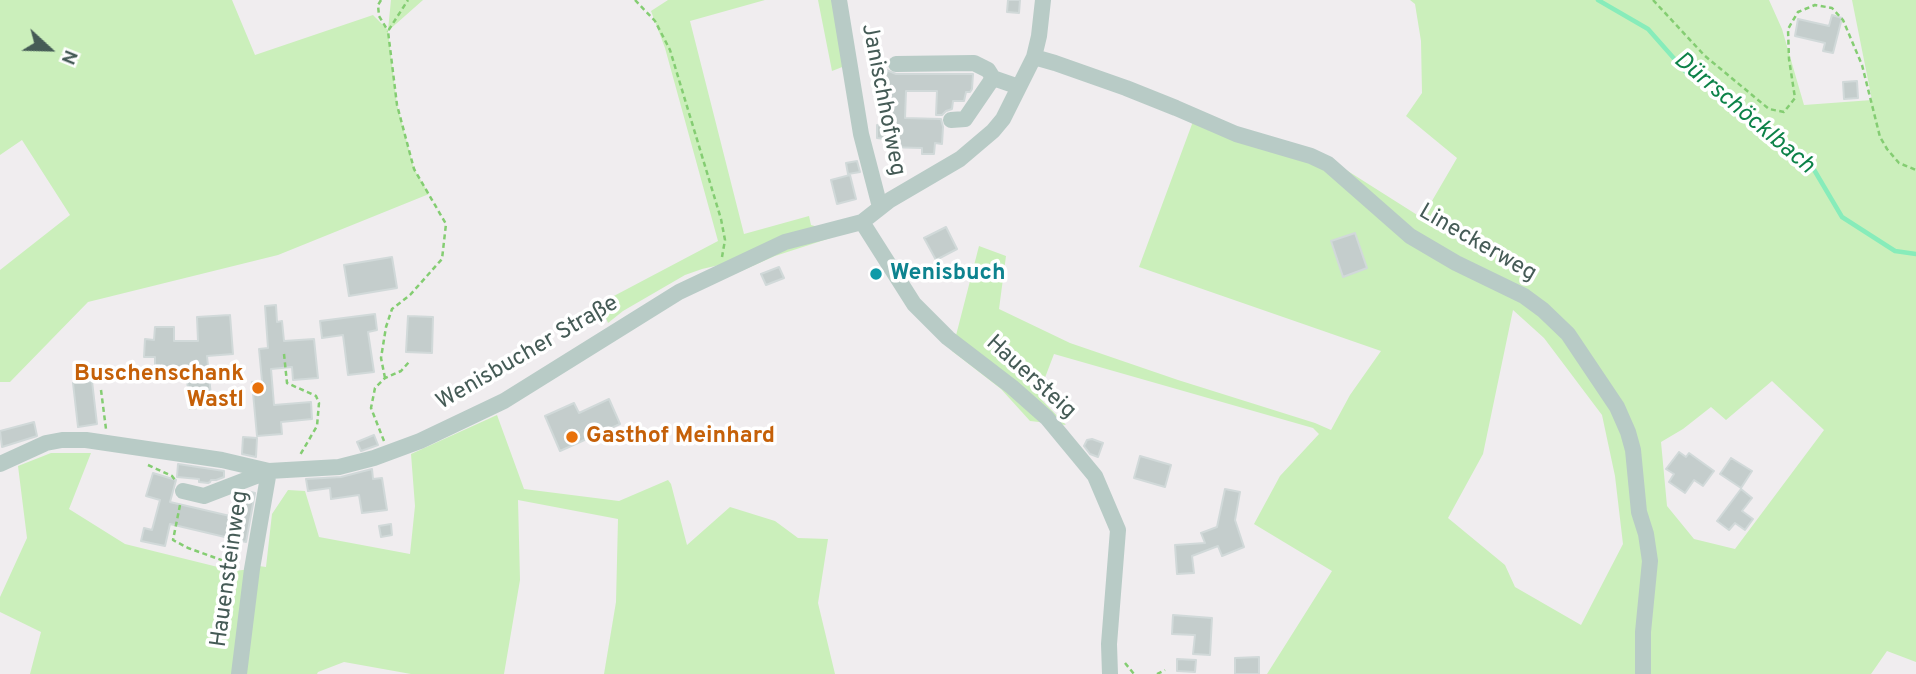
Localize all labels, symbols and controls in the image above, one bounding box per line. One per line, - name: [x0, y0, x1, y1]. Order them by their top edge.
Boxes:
- north arrow: [14, 14, 84, 84]
- street label: Janischhofweg: [854, 21, 910, 179]
- text: N: [55, 46, 82, 68]
- water label: Dürrschöcklbach: [1667, 47, 1819, 181]
- street label: Lineckerweg: [1413, 199, 1541, 289]
- place label: Wenisbuch: [890, 260, 1006, 288]
- marker: Wenisbuch: [868, 266, 884, 282]
- street label: Wenisbucher Straße: [432, 291, 624, 417]
- street label: Hauersteig: [979, 330, 1081, 426]
- place label: Buschenschank Wastl: [74, 361, 244, 415]
- marker: Buschenschank Wastl: [250, 380, 266, 396]
- place label: Gasthof Meinhard: [586, 423, 775, 451]
- marker: Gasthof Meinhard: [564, 429, 580, 445]
- street label: Hauensteinweg: [206, 489, 256, 649]

